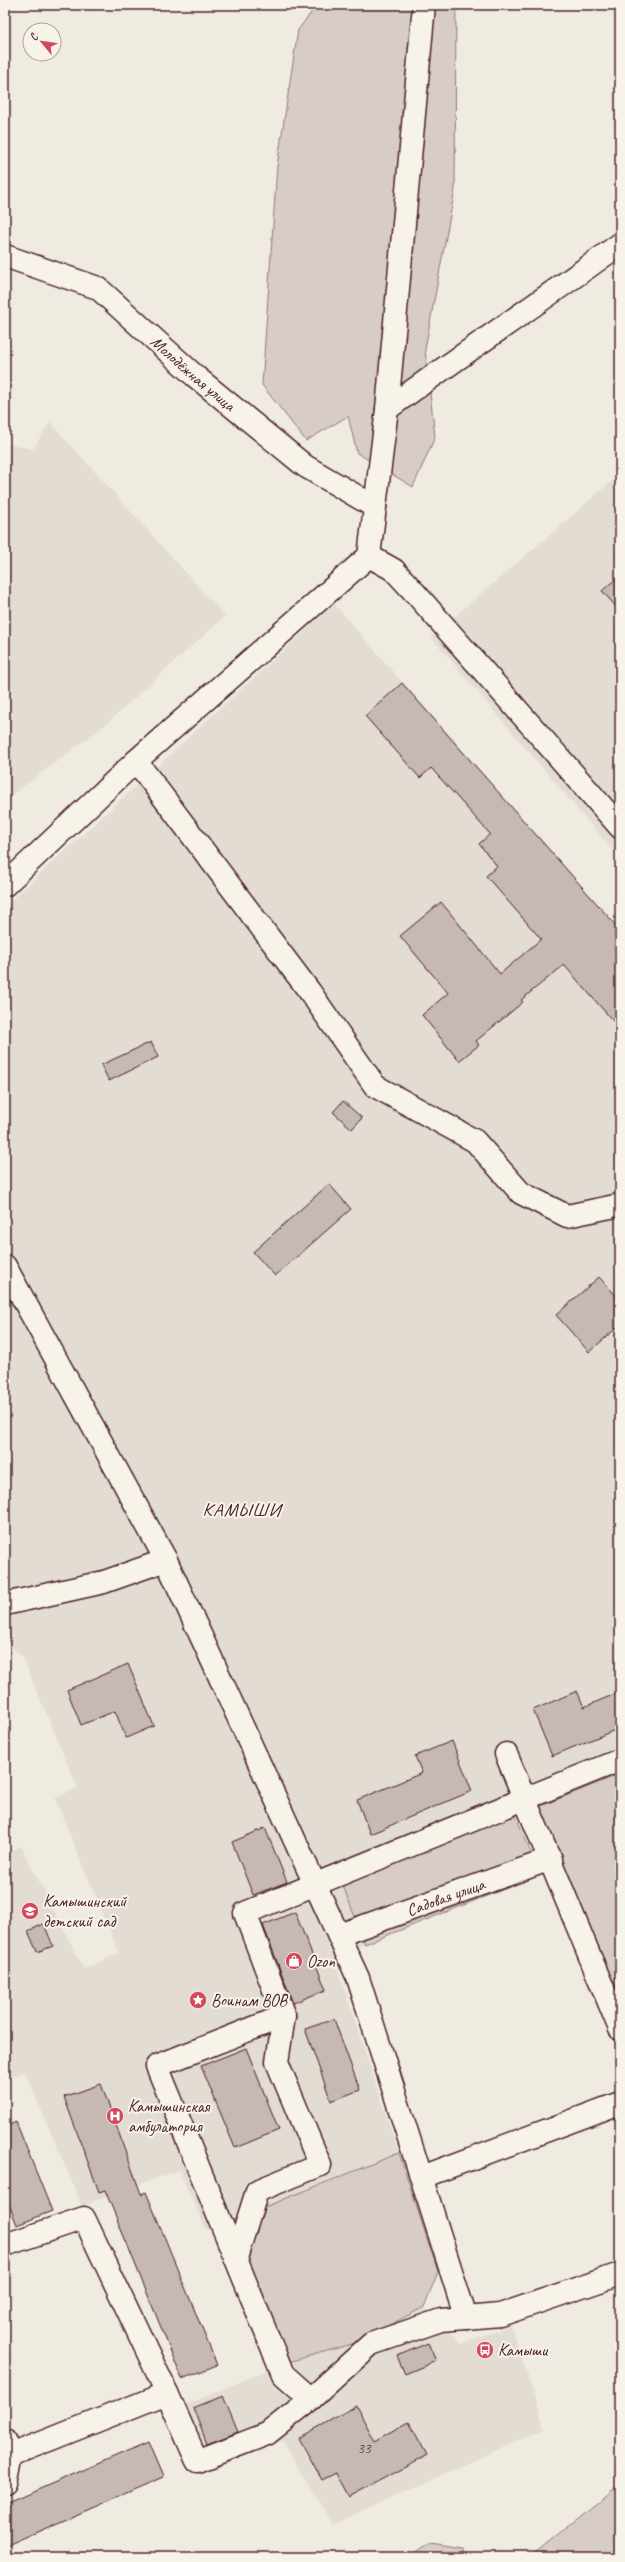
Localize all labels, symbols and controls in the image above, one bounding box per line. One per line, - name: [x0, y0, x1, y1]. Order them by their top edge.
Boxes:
- north arrow: [22, 22, 62, 62]
- text: С: [26, 30, 41, 43]
- street label: Молодёжная улица: [147, 331, 241, 416]
- district label: КАМЫШИ: [203, 1498, 283, 1522]
- street label: Садовая улица: [403, 1873, 489, 1921]
- place label: Камышинский детский сад: [43, 1891, 127, 1932]
- school or university icon: Камышинский детский сад: [20, 1901, 40, 1921]
- shop icon: Ozon: [284, 1951, 304, 1971]
- place label: Ozon: [307, 1951, 335, 1972]
- place icon: Воинам ВОВ: [188, 1990, 208, 2010]
- place label: Воинам ВОВ: [211, 1990, 289, 2011]
- place label: Камышинская амбулатория: [128, 2096, 211, 2137]
- hospital icon: Камышинская амбулатория: [105, 2106, 125, 2126]
- bus stop icon: Камыши: [475, 2340, 495, 2360]
- place label: Камыши: [498, 2340, 549, 2361]
- house number: 33: [357, 2439, 372, 2458]

